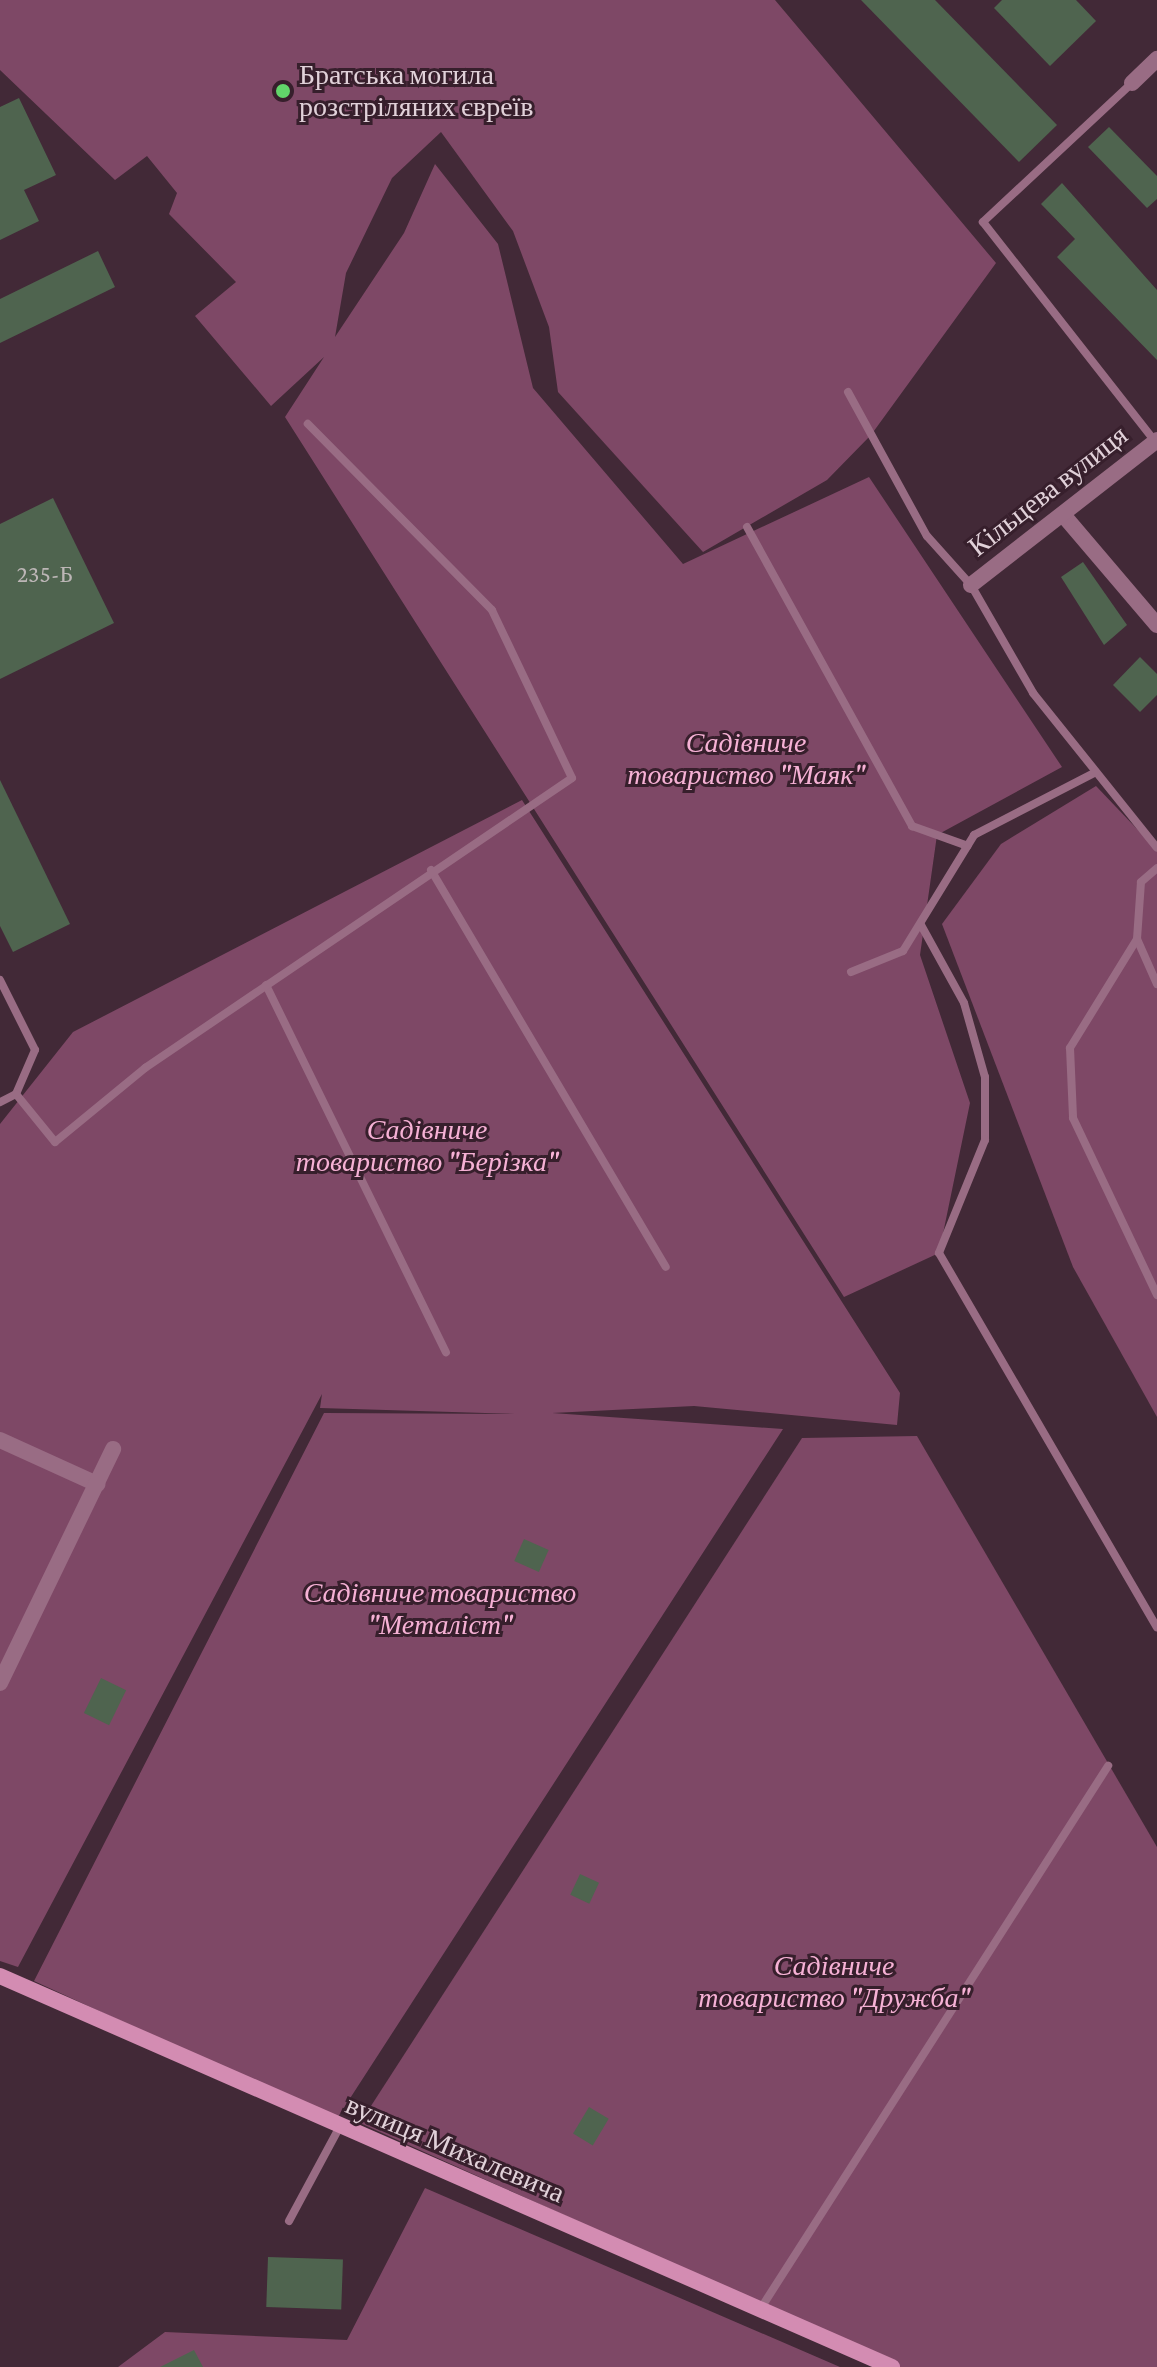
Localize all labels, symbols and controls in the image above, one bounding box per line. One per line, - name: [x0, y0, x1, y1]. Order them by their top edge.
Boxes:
- place label: Братська могила розстріляних євреїв: [299, 58, 534, 124]
- marker: Братська могила розстріляних євреїв: [274, 82, 292, 100]
- street label: Кільцева вулиця: [962, 418, 1134, 564]
- house number: 235-Б: [17, 560, 73, 588]
- park label: Садівниче товариство "Маяк": [627, 726, 865, 792]
- park label: Садівниче товариство "Берізка": [296, 1113, 558, 1179]
- park label: Садівниче товариство "Металіст": [304, 1576, 576, 1642]
- park label: Садівниче товариство "Дружба": [698, 1949, 970, 2015]
- street label: вулиця Михалевича: [341, 2088, 569, 2210]

